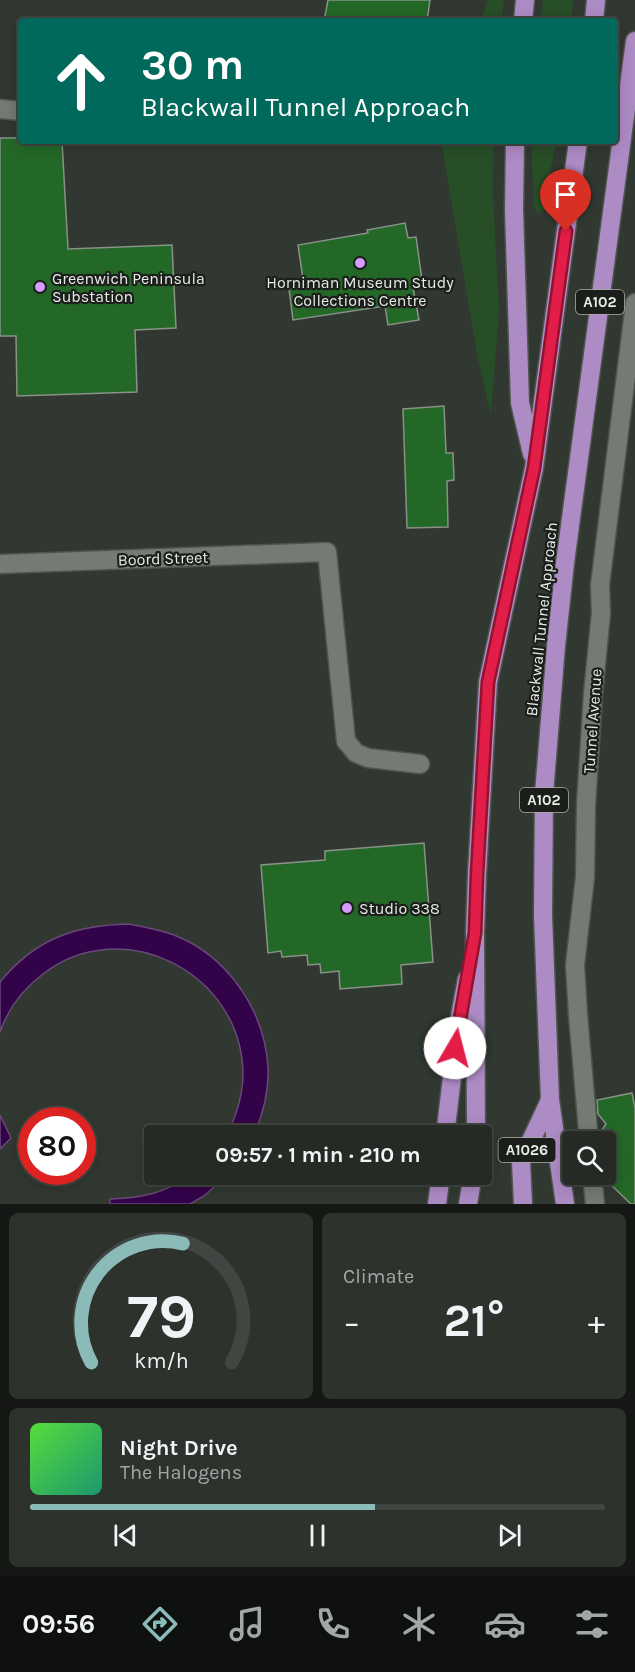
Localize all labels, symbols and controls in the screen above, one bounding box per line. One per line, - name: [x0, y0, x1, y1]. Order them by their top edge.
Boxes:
- text: 30 m: [141, 40, 244, 90]
- icon: ahead: [42, 42, 120, 120]
- text: Blackwall Tunnel Approach: [141, 91, 470, 123]
- pin: [540, 169, 591, 231]
- icon: arrive: [549, 178, 582, 211]
- marker: Horniman Museum Study Collections Centre: [353, 256, 367, 270]
- place label: Greenwich Peninsula Substation: [52, 269, 205, 306]
- place label: Horniman Museum Study Collections Centre: [266, 273, 454, 310]
- marker: Greenwich Peninsula Substation: [33, 280, 47, 294]
- road number: A102: [576, 290, 624, 314]
- street label: Blackwall Tunnel Approach: [522, 521, 561, 717]
- street label: Boord Street: [118, 547, 209, 570]
- street label: Tunnel Avenue: [579, 668, 606, 774]
- road number: A102: [520, 788, 568, 812]
- place label: Studio 338: [359, 899, 440, 918]
- marker: Studio 338: [340, 901, 354, 915]
- position arrow: [423, 1016, 487, 1080]
- speed limit sign: 80: [18, 1107, 96, 1185]
- map controls: [562, 1131, 616, 1185]
- button: search: [562, 1131, 616, 1185]
- road number: A1026: [498, 1138, 556, 1162]
- text: 09:57 · 1 min · 210 m: [215, 1142, 421, 1168]
- text: Climate: [343, 1265, 414, 1288]
- text: 79: [126, 1280, 196, 1353]
- text: 21°: [444, 1295, 504, 1347]
- text: −: [343, 1303, 360, 1341]
- text: +: [588, 1303, 605, 1341]
- text: km/h: [134, 1348, 188, 1373]
- text: Night Drive: [120, 1435, 238, 1461]
- text: The Halogens: [120, 1461, 242, 1484]
- icon: previous: [109, 1519, 142, 1552]
- icon: pause: [301, 1519, 334, 1552]
- icon: next: [493, 1519, 526, 1552]
- icon: directions: [139, 1603, 181, 1645]
- icon: music: [226, 1603, 268, 1645]
- icon: phone: [312, 1603, 354, 1645]
- icon: climate: [398, 1603, 440, 1645]
- icon: car: [484, 1603, 526, 1645]
- icon: filters: [571, 1603, 613, 1645]
- text: 09:56: [22, 1608, 95, 1640]

